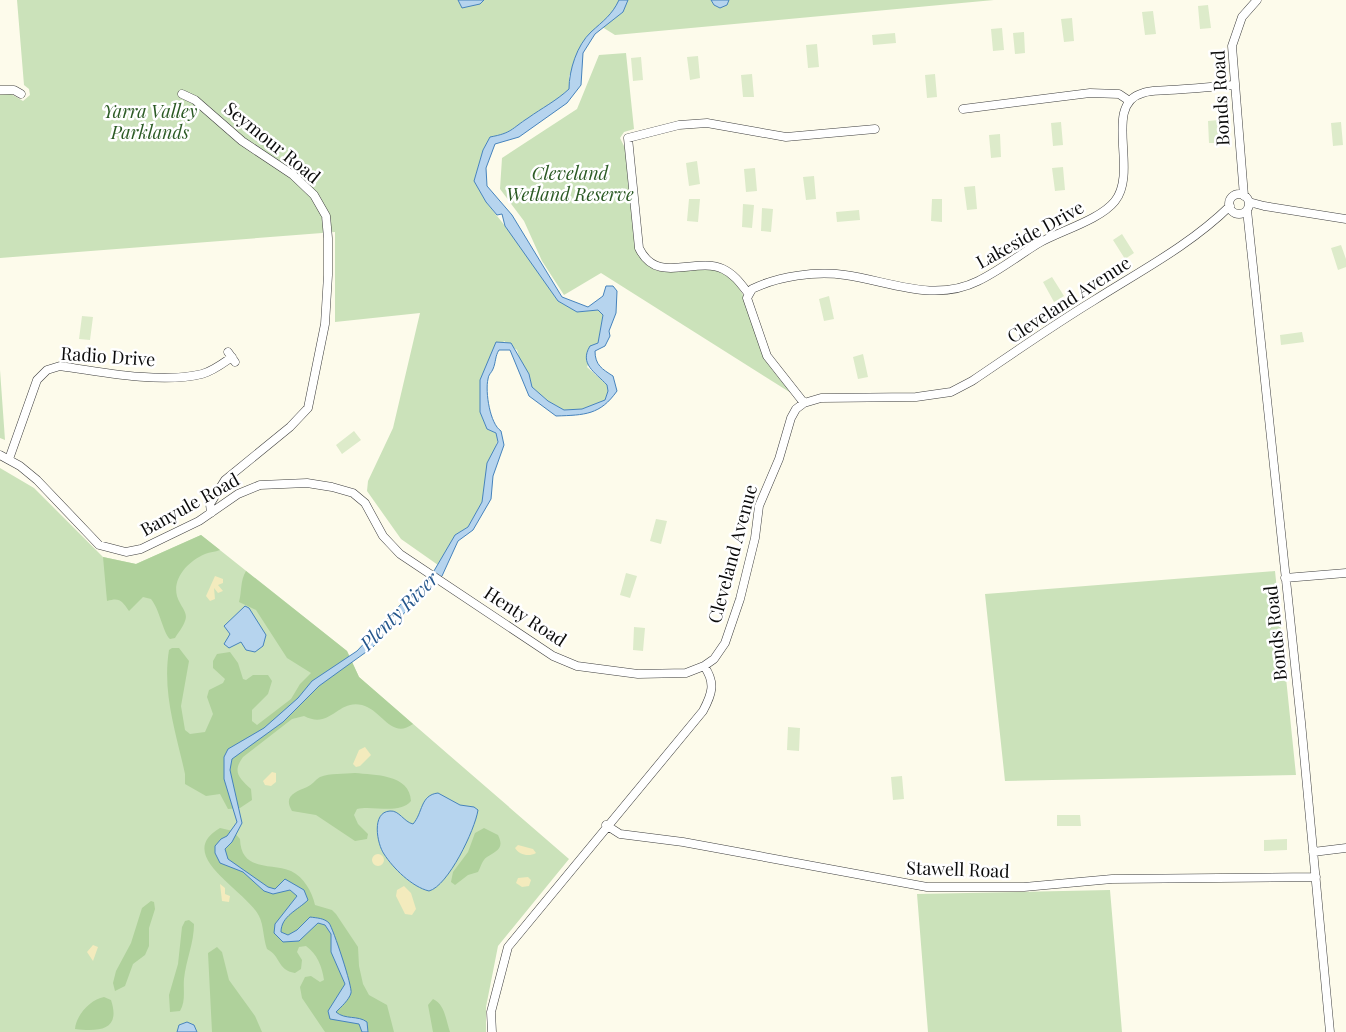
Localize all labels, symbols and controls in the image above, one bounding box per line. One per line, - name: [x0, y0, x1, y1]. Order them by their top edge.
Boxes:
- street label: Bonds Road: [1205, 49, 1234, 146]
- street label: Seymour Road: [220, 96, 326, 189]
- park label: Yarra Valley Parklands: [103, 99, 198, 144]
- park label: Cleveland Wetland Reserve: [506, 161, 634, 206]
- street label: Lakeside Drive: [971, 195, 1088, 274]
- street label: Cleveland Avenue: [1002, 250, 1135, 348]
- street label: Radio Drive: [60, 341, 156, 371]
- street label: Banyule Road: [136, 467, 244, 541]
- street label: Cleveland Avenue: [702, 482, 762, 626]
- water label: Plenty River: [353, 565, 444, 656]
- street label: Henty Road: [480, 581, 572, 652]
- street label: Bonds Road: [1258, 584, 1292, 682]
- street label: Stawell Road: [906, 855, 1011, 883]

